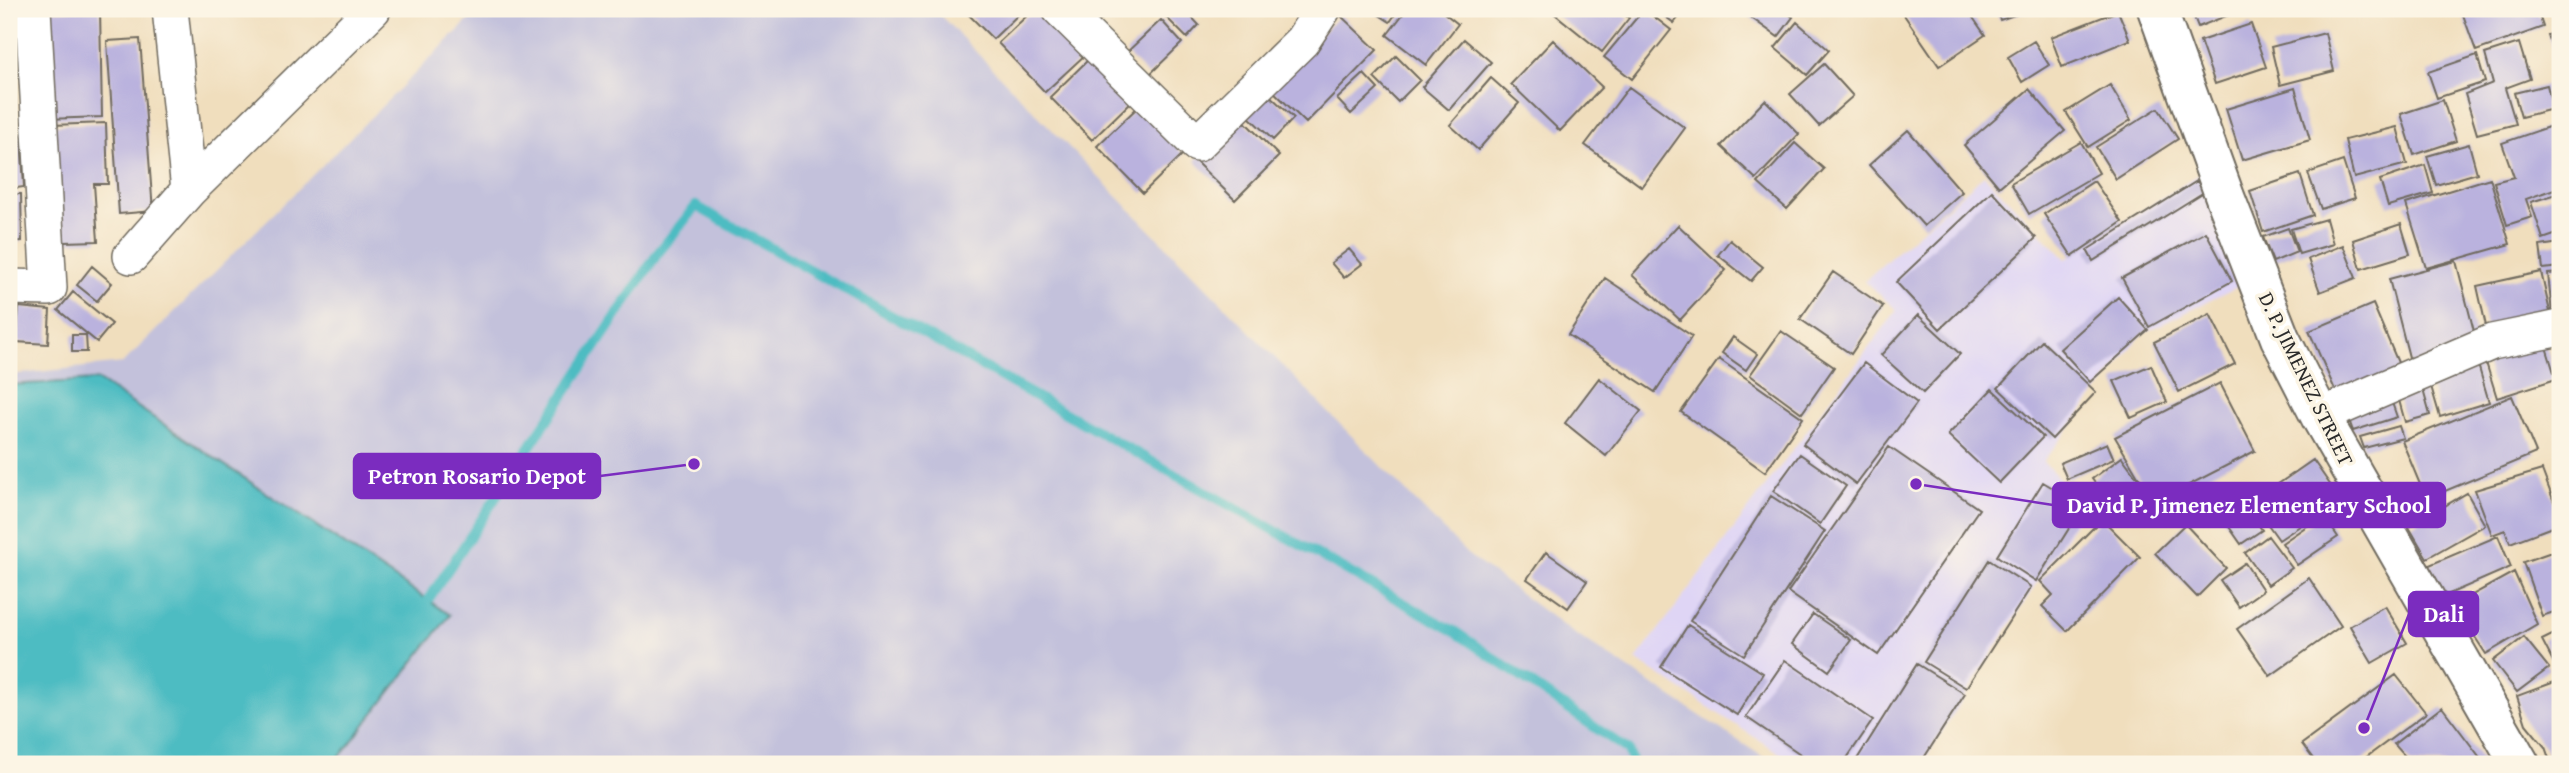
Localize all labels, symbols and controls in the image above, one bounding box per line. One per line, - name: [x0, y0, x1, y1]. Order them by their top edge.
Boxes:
- street label: D. P. JIMENEZ STREET: [2251, 287, 2362, 471]
- callout: Petron Rosario Depot: [354, 454, 600, 498]
- text: Petron Rosario Depot: [368, 459, 586, 492]
- callout: David P. Jimenez Elementary School: [2053, 483, 2445, 527]
- text: David P. Jimenez Elementary School: [2067, 488, 2431, 521]
- callout: Dali: [2409, 592, 2478, 636]
- text: Dali: [2423, 597, 2465, 630]

